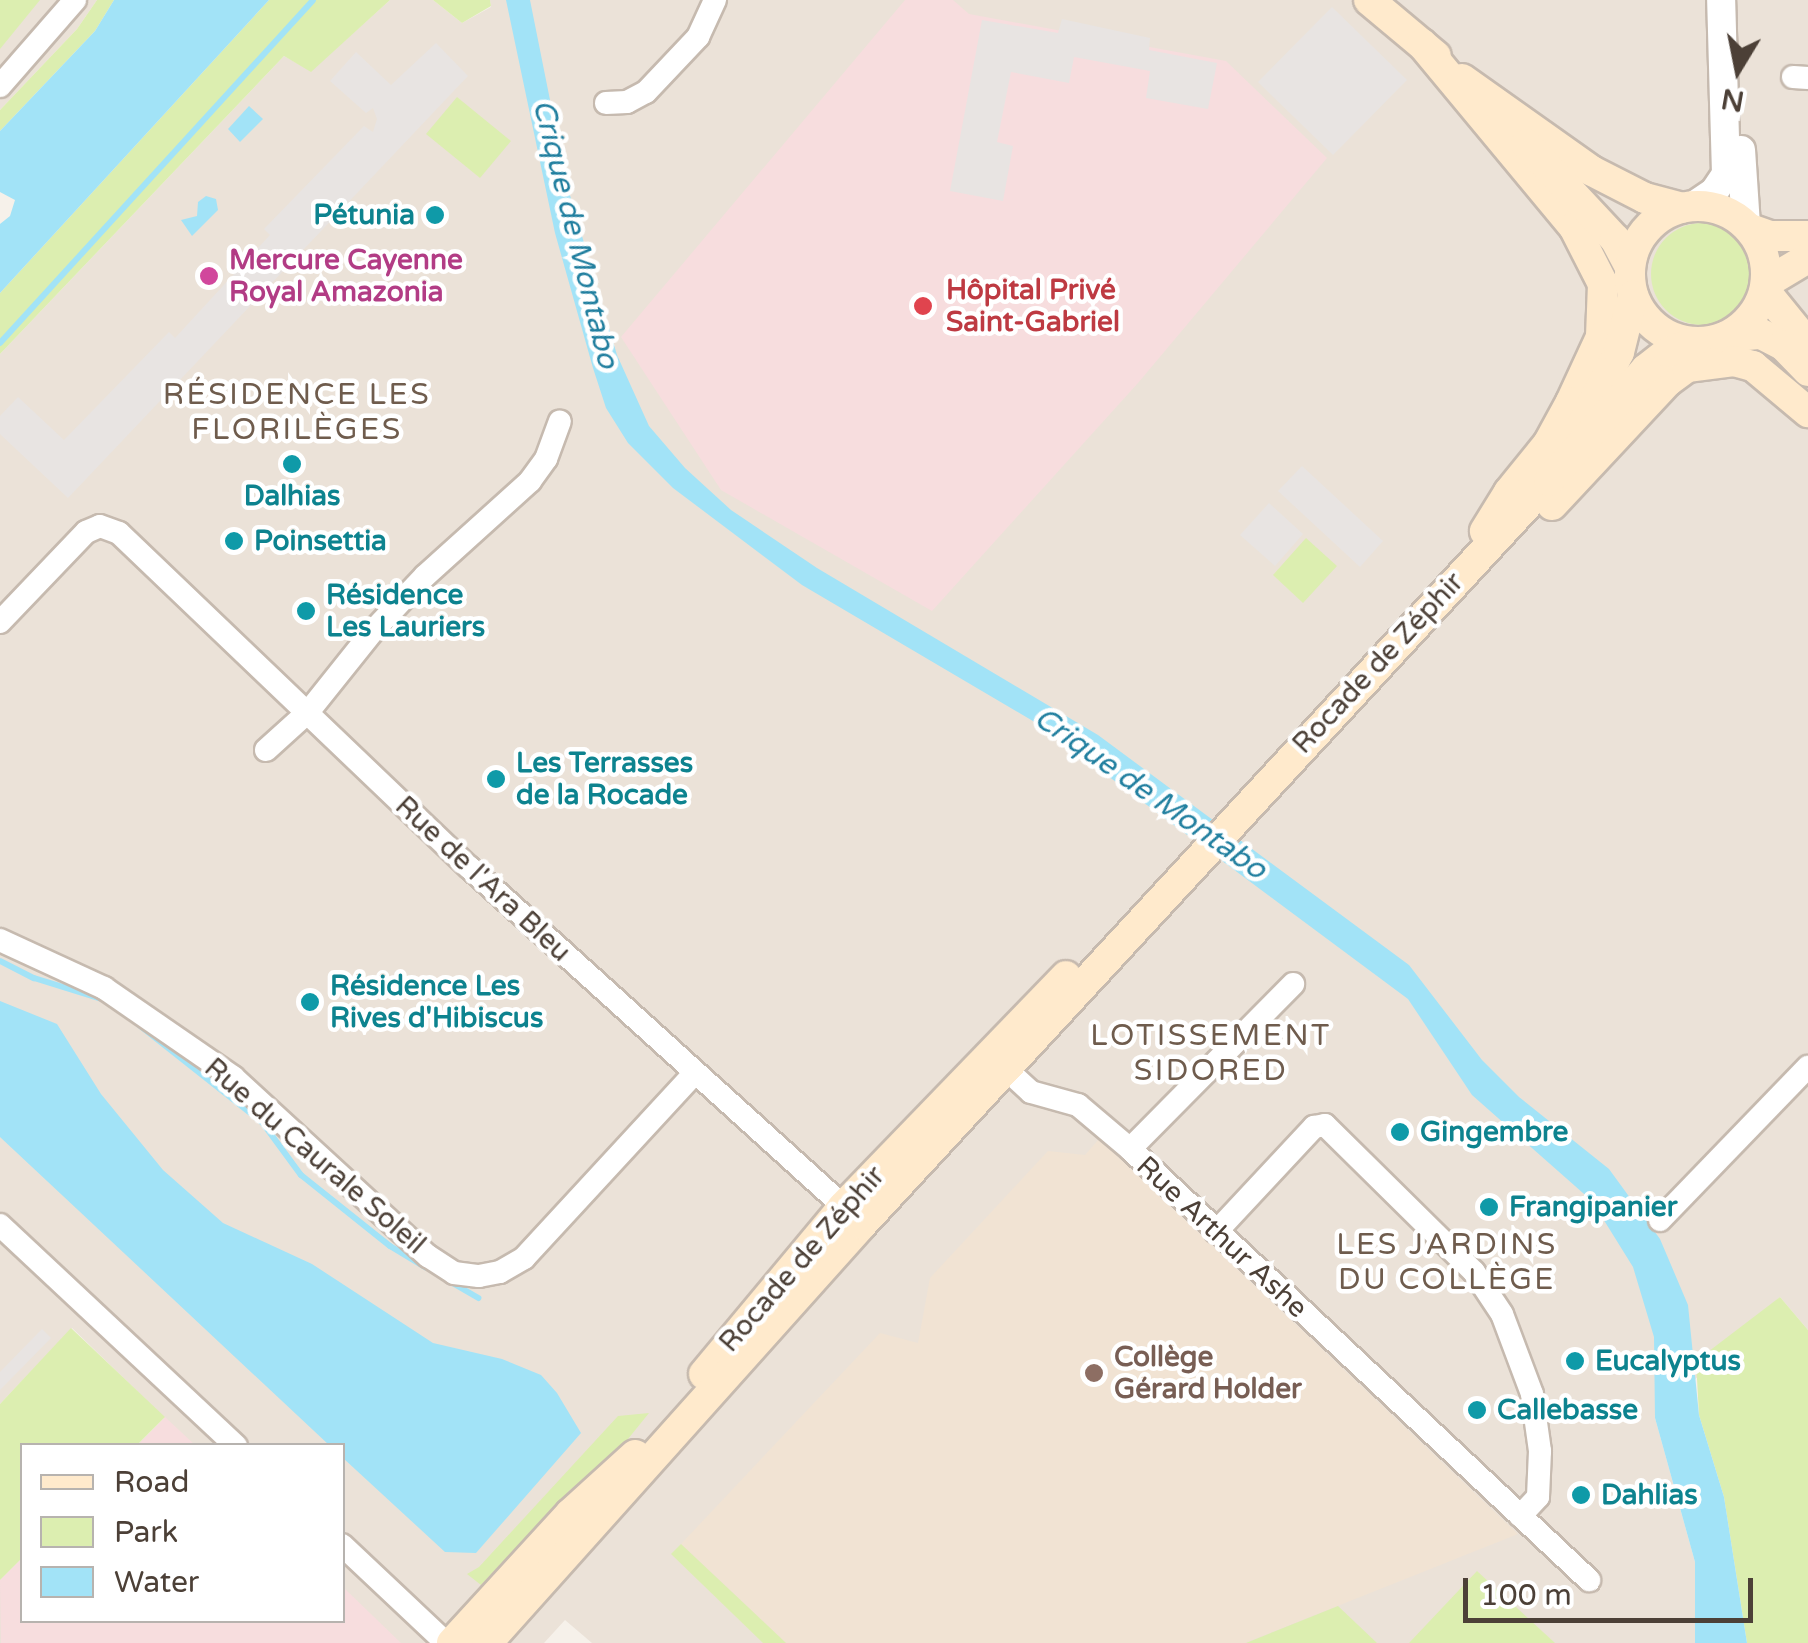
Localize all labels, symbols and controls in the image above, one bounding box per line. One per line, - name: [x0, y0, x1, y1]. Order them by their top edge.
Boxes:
- north arrow: [1688, 20, 1788, 120]
- text: N: [1719, 81, 1747, 118]
- water label: Crique de Montabo: [524, 96, 626, 372]
- place label: Pétunia: [313, 198, 415, 232]
- marker: Pétunia: [424, 204, 446, 226]
- place label: Mercure Cayenne Royal Amazonia: [229, 243, 463, 309]
- marker: Mercure Cayenne Royal Amazonia: [198, 265, 220, 287]
- place label: Hôpital Privé Saint-Gabriel: [946, 273, 1120, 339]
- marker: Hôpital Privé Saint-Gabriel: [910, 293, 936, 319]
- district label: RÉSIDENCE LES FLORILÈGES: [163, 377, 431, 448]
- marker: Dalhias: [281, 453, 303, 475]
- place label: Dalhias: [244, 479, 340, 513]
- place label: Poinsettia: [254, 524, 387, 558]
- marker: Poinsettia: [223, 530, 245, 552]
- street label: Rocade de Zéphir: [1285, 565, 1471, 761]
- place label: Résidence Les Lauriers: [326, 578, 485, 644]
- marker: Résidence Les Lauriers: [295, 600, 317, 622]
- water label: Crique de Montabo: [1027, 700, 1273, 888]
- place label: Les Terrasses de la Rocade: [516, 746, 693, 812]
- marker: Les Terrasses de la Rocade: [485, 768, 507, 790]
- street label: Rue de l'Ara Bleu: [388, 789, 578, 969]
- place label: Résidence Les Rives d'Hibiscus: [330, 969, 543, 1035]
- marker: Résidence Les Rives d'Hibiscus: [299, 991, 321, 1013]
- district label: LOTISSEMENT SIDORED: [1090, 1018, 1332, 1088]
- street label: Rue du Caurale Soleil: [198, 1051, 432, 1261]
- place label: Gingembre: [1420, 1115, 1568, 1149]
- marker: Gingembre: [1389, 1121, 1411, 1143]
- street label: Rue Arthur Ashe: [1130, 1149, 1314, 1325]
- street label: Rocade de Zéphir: [712, 1159, 892, 1359]
- place label: Frangipanier: [1509, 1190, 1677, 1224]
- marker: Frangipanier: [1478, 1196, 1500, 1218]
- district label: LES JARDINS DU COLLÈGE: [1336, 1227, 1558, 1298]
- place label: Collège Gérard Holder: [1114, 1340, 1302, 1406]
- place label: Eucalyptus: [1595, 1344, 1741, 1378]
- marker: Eucalyptus: [1564, 1350, 1586, 1372]
- marker: Collège Gérard Holder: [1083, 1362, 1105, 1384]
- place label: Callebasse: [1497, 1393, 1638, 1427]
- marker: Callebasse: [1466, 1399, 1488, 1421]
- legend: [20, 1443, 345, 1623]
- text: Road: [114, 1464, 189, 1501]
- place label: Dahlias: [1601, 1478, 1698, 1512]
- marker: Dahlias: [1570, 1484, 1592, 1506]
- text: Park: [114, 1514, 178, 1551]
- scale bar: [1468, 1558, 1758, 1620]
- text: Water: [114, 1564, 199, 1601]
- text: 100 m: [1480, 1577, 1572, 1614]

